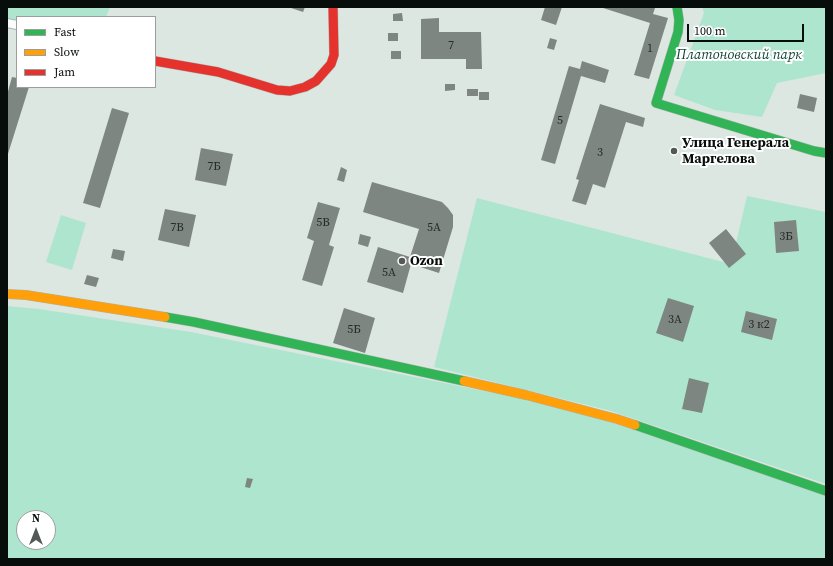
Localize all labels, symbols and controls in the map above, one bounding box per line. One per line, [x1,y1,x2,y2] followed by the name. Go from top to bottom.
[16,16,156,88] legend
[689,16,806,42] scale bar
[694,23,726,39] text: 100 m
[54,24,76,40] text: Fast
[448,39,454,53] house number: 7
[647,42,653,56] house number: 1
[54,44,79,60] text: Slow
[676,47,802,63] park label: Платоновский парк
[54,64,75,80] text: Jam
[557,114,563,128] house number: 5
[682,135,789,168] place label: Улица Генерала Маргелова
[597,146,603,160] house number: 3
[669,146,679,156] marker: Улица Генерала Маргелова
[207,160,221,174] house number: 7Б
[316,216,330,230] house number: 5В
[170,221,184,235] house number: 7В
[427,221,441,235] house number: 5А
[779,230,793,244] house number: 3Б
[410,253,443,269] place label: Ozon
[397,256,407,266] marker: Ozon
[382,266,396,280] house number: 5А
[668,313,682,327] house number: 3А
[748,318,770,332] house number: 3 к2
[347,323,361,337] house number: 5Б
[16,510,56,550] north arrow
[32,511,40,526] text: N

